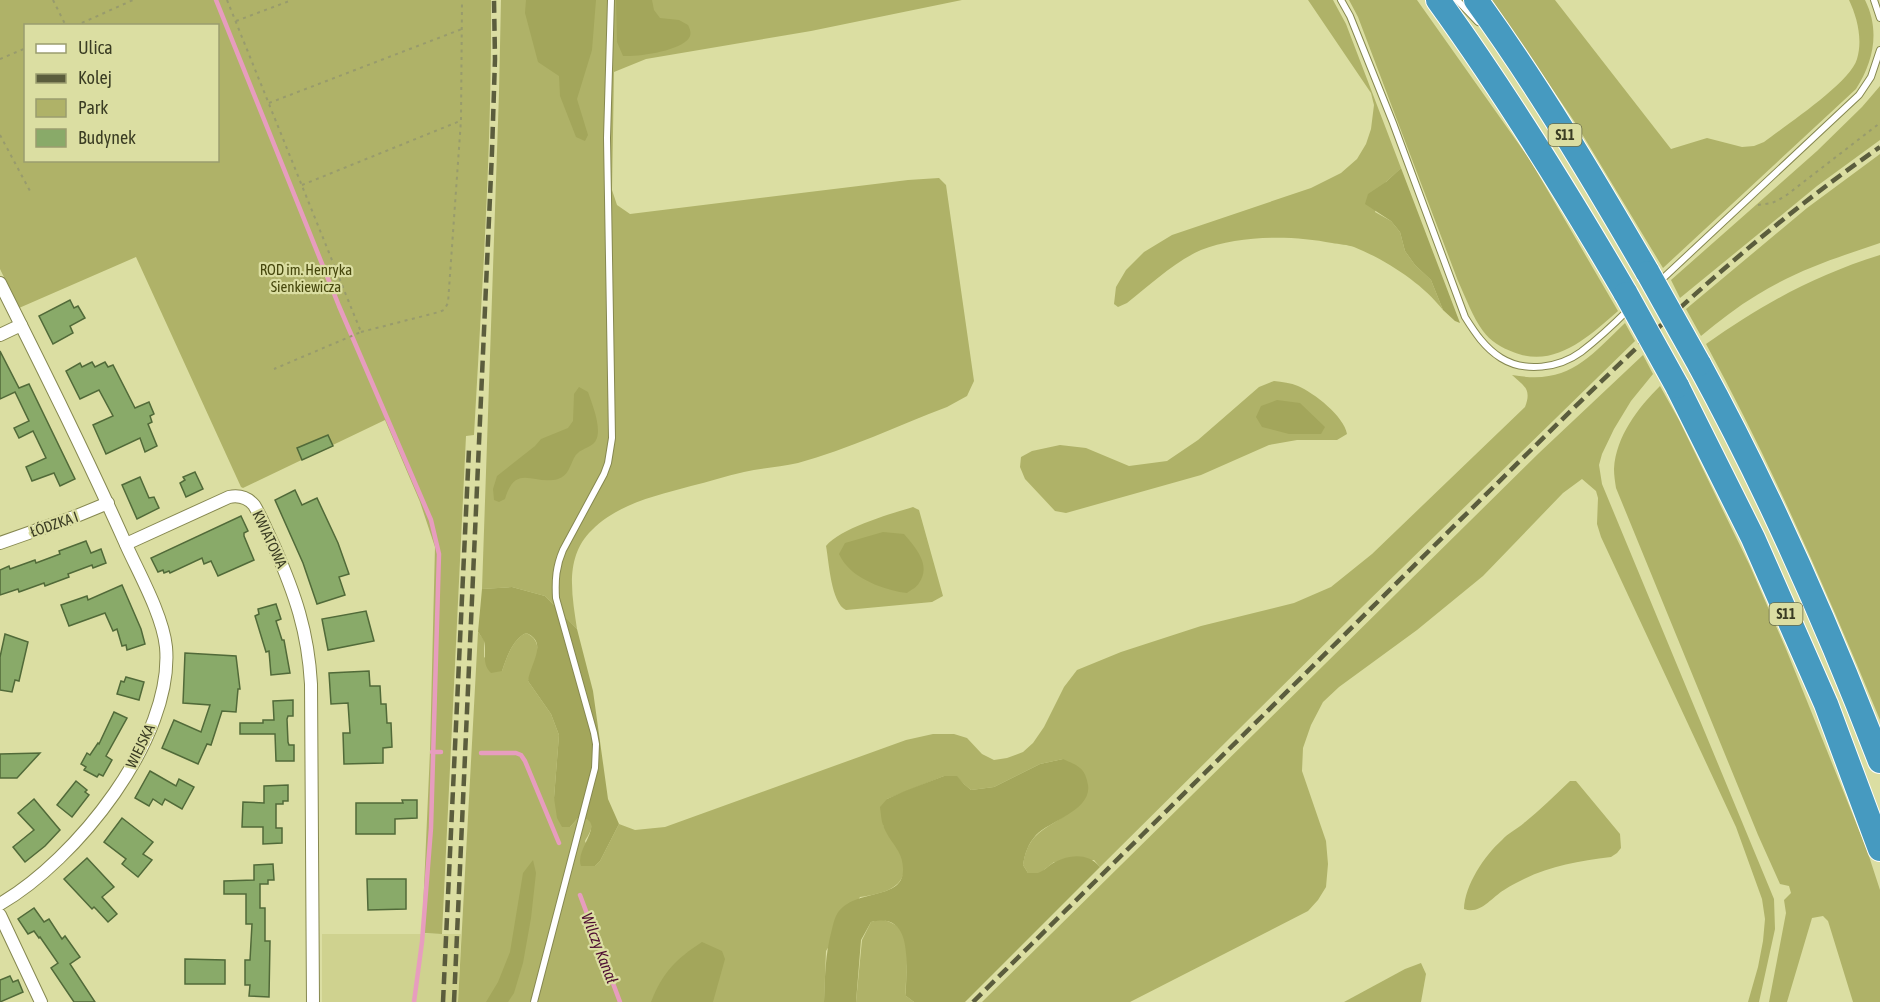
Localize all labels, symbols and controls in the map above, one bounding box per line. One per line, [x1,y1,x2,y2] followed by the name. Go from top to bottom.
[24,24,219,162] legend
[78,37,113,58] text: Ulica
[78,67,112,88] text: Kolej
[78,97,108,118] text: Park
[1548,124,1582,146] road number: S11
[78,127,136,148] text: Budynek
[260,261,352,295] park label: ROD im. Henryka Sienkiewicza
[249,507,291,571] street label: KWIATOWA
[28,508,80,540] street label: ŁÓDZKA I
[1770,603,1802,625] road number: S11
[122,721,158,771] street label: WIEJSKA
[577,910,622,986] water label: Wilczy Kanał

